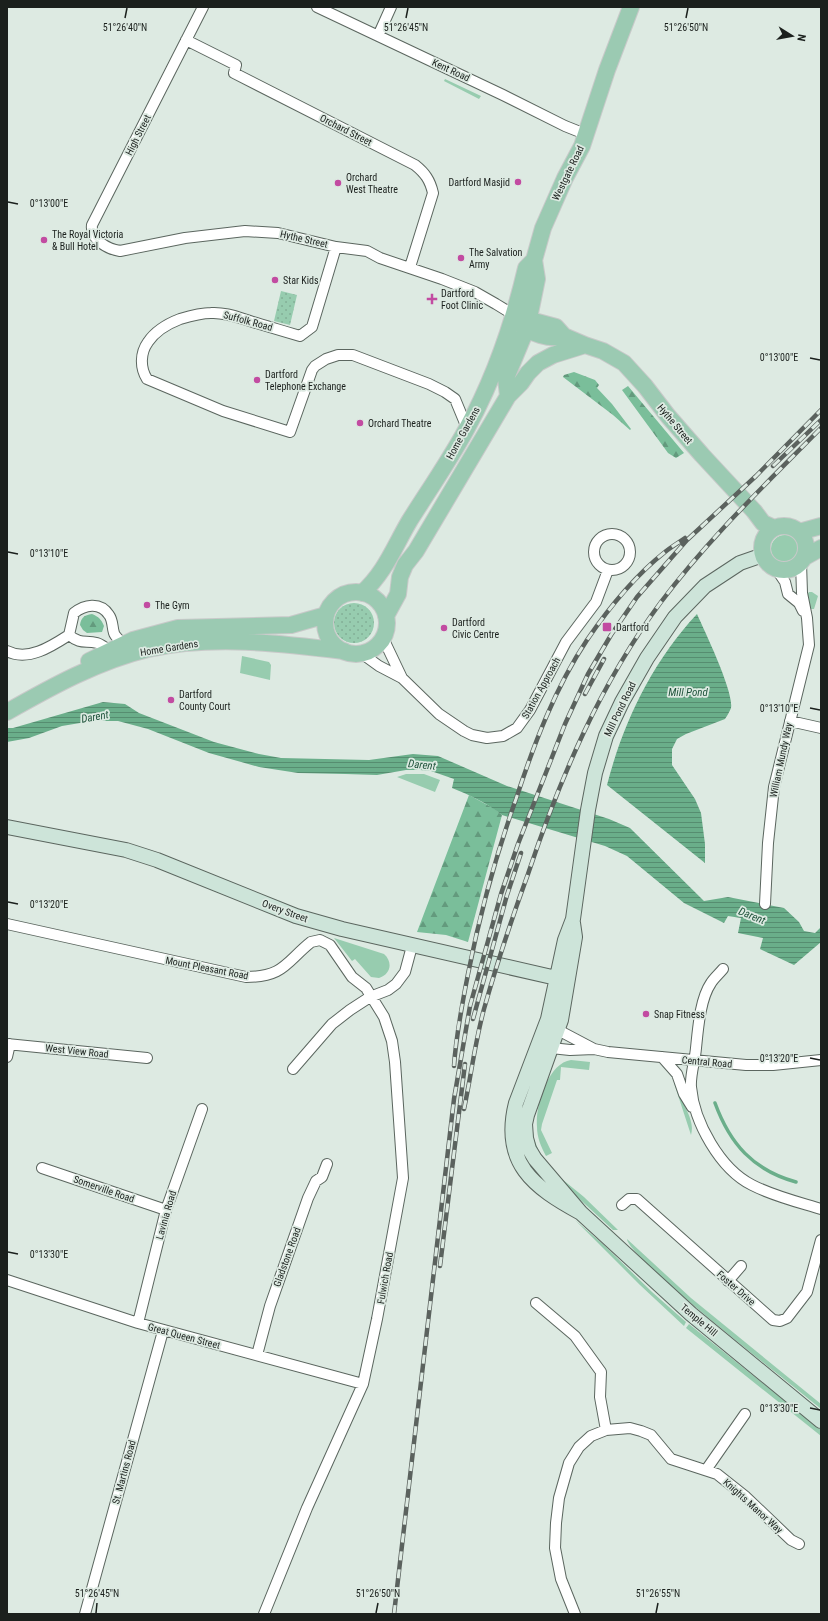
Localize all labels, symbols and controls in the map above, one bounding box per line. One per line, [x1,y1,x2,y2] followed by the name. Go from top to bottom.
[772,16,812,56] north arrow
[103,22,147,33] text: 51°26'40"N
[384,22,428,33] text: 51°26'45"N
[664,22,708,33] text: 51°26'50"N
[794,33,808,43] text: N
[430,57,472,83] street label: Kent Road
[318,112,374,148] street label: Orchard Street
[123,113,153,157] street label: High Street
[550,144,586,202] street label: Westgate Road
[346,172,398,195] place label: Orchard West Theatre
[448,177,510,188] place label: Dartford Masjid
[513,177,523,187] marker: Dartford Masjid
[333,178,343,188] marker: Orchard West Theatre
[30,198,68,209] text: 0°13'00"E
[279,228,329,250] street label: Hythe Street
[52,229,123,252] place label: The Royal Victoria & Bull Hotel
[39,235,49,245] marker: The Royal Victoria & Bull Hotel
[469,247,523,270] place label: The Salvation Army
[456,253,466,263] marker: The Salvation Army
[270,275,280,285] marker: Star Kids
[283,275,319,286] place label: Star Kids
[441,288,483,311] place label: Dartford Foot Clinic
[426,293,438,305] marker: Dartford Foot Clinic
[222,309,274,333] street label: Suffolk Road
[760,352,798,363] text: 0°13'00"E
[265,369,346,392] place label: Dartford Telephone Exchange
[252,375,262,385] marker: Dartford Telephone Exchange
[655,402,695,446] street label: Hythe Street
[444,404,482,461] street label: Home Gardens
[355,418,365,428] marker: Orchard Theatre
[368,418,432,429] place label: Orchard Theatre
[30,548,68,559] text: 0°13'10"E
[142,600,152,610] marker: The Gym
[155,600,190,611] place label: The Gym
[452,617,500,640] place label: Dartford Civic Centre
[601,621,613,633] marker: Dartford
[616,622,649,633] place label: Dartford
[439,623,449,633] marker: Dartford Civic Centre
[139,638,199,658] street label: Home Gardens
[520,655,562,720] street label: Station Approach
[602,680,638,738] street label: Mill Pond Road
[668,686,708,699] water label: Mill Pond
[179,689,231,712] place label: Dartford County Court
[166,695,176,705] marker: Dartford County Court
[760,703,798,714] text: 0°13'10"E
[80,708,111,726] water label: Darent
[768,721,794,799] street label: William Mundy Way
[408,757,437,773] water label: Darent
[261,898,309,924] street label: Overy Street
[30,899,68,910] text: 0°13'20"E
[737,905,768,928] water label: Darent
[165,955,249,981] street label: Mount Pleasant Road
[641,1009,651,1019] marker: Snap Fitness
[654,1009,705,1020] place label: Snap Fitness
[45,1042,109,1060] street label: West View Road
[760,1053,798,1064] text: 0°13'20"E
[681,1054,733,1070] street label: Central Road
[72,1173,136,1205] street label: Somerville Road
[154,1189,178,1241] street label: Lavinia Road
[271,1226,303,1288] street label: Gladstone Road
[30,1249,68,1260] text: 0°13'30"E
[375,1251,395,1305] street label: Fulwich Road
[715,1268,758,1308] street label: Foster Drive
[679,1302,719,1338] street label: Temple Hill
[147,1321,221,1351] street label: Great Queen Street
[760,1403,798,1414] text: 0°13'30"E
[110,1439,138,1505] street label: St. Martins Road
[721,1477,785,1535] street label: Knights Manor Way
[75,1588,119,1599] text: 51°26'45"N
[356,1588,400,1599] text: 51°26'50"N
[636,1588,680,1599] text: 51°26'55"N

